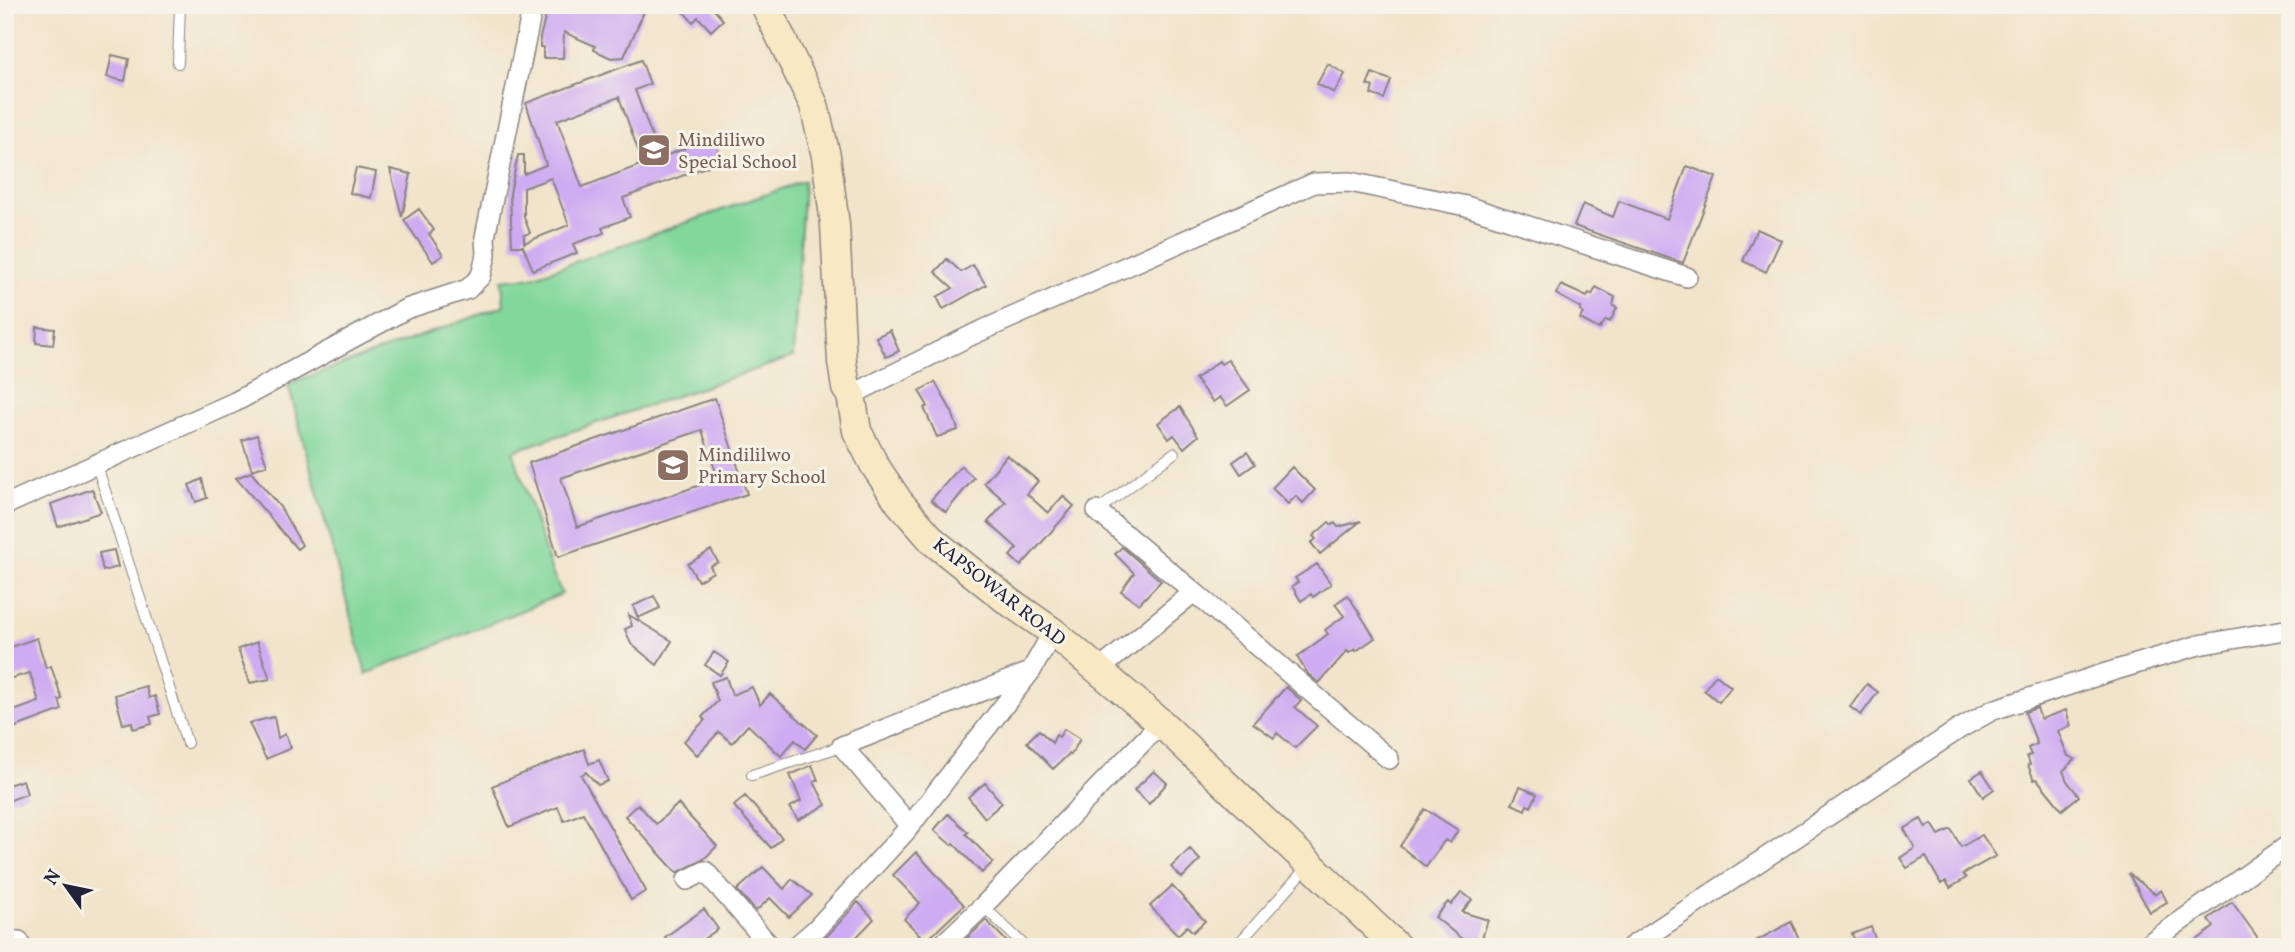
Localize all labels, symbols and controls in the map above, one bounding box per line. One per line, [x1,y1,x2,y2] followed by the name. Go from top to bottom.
[678,128,797,176] place label: Mindiliwo Special School
[635,131,673,169] school or university icon: Mindiliwo Special School
[698,443,826,491] place label: Mindililwo Primary School
[654,446,692,484] school or university icon: Mindililwo Primary School
[927,532,1071,653] street label: KAPSOWAR ROAD
[32,850,102,920] north arrow
[39,865,68,891] text: N

